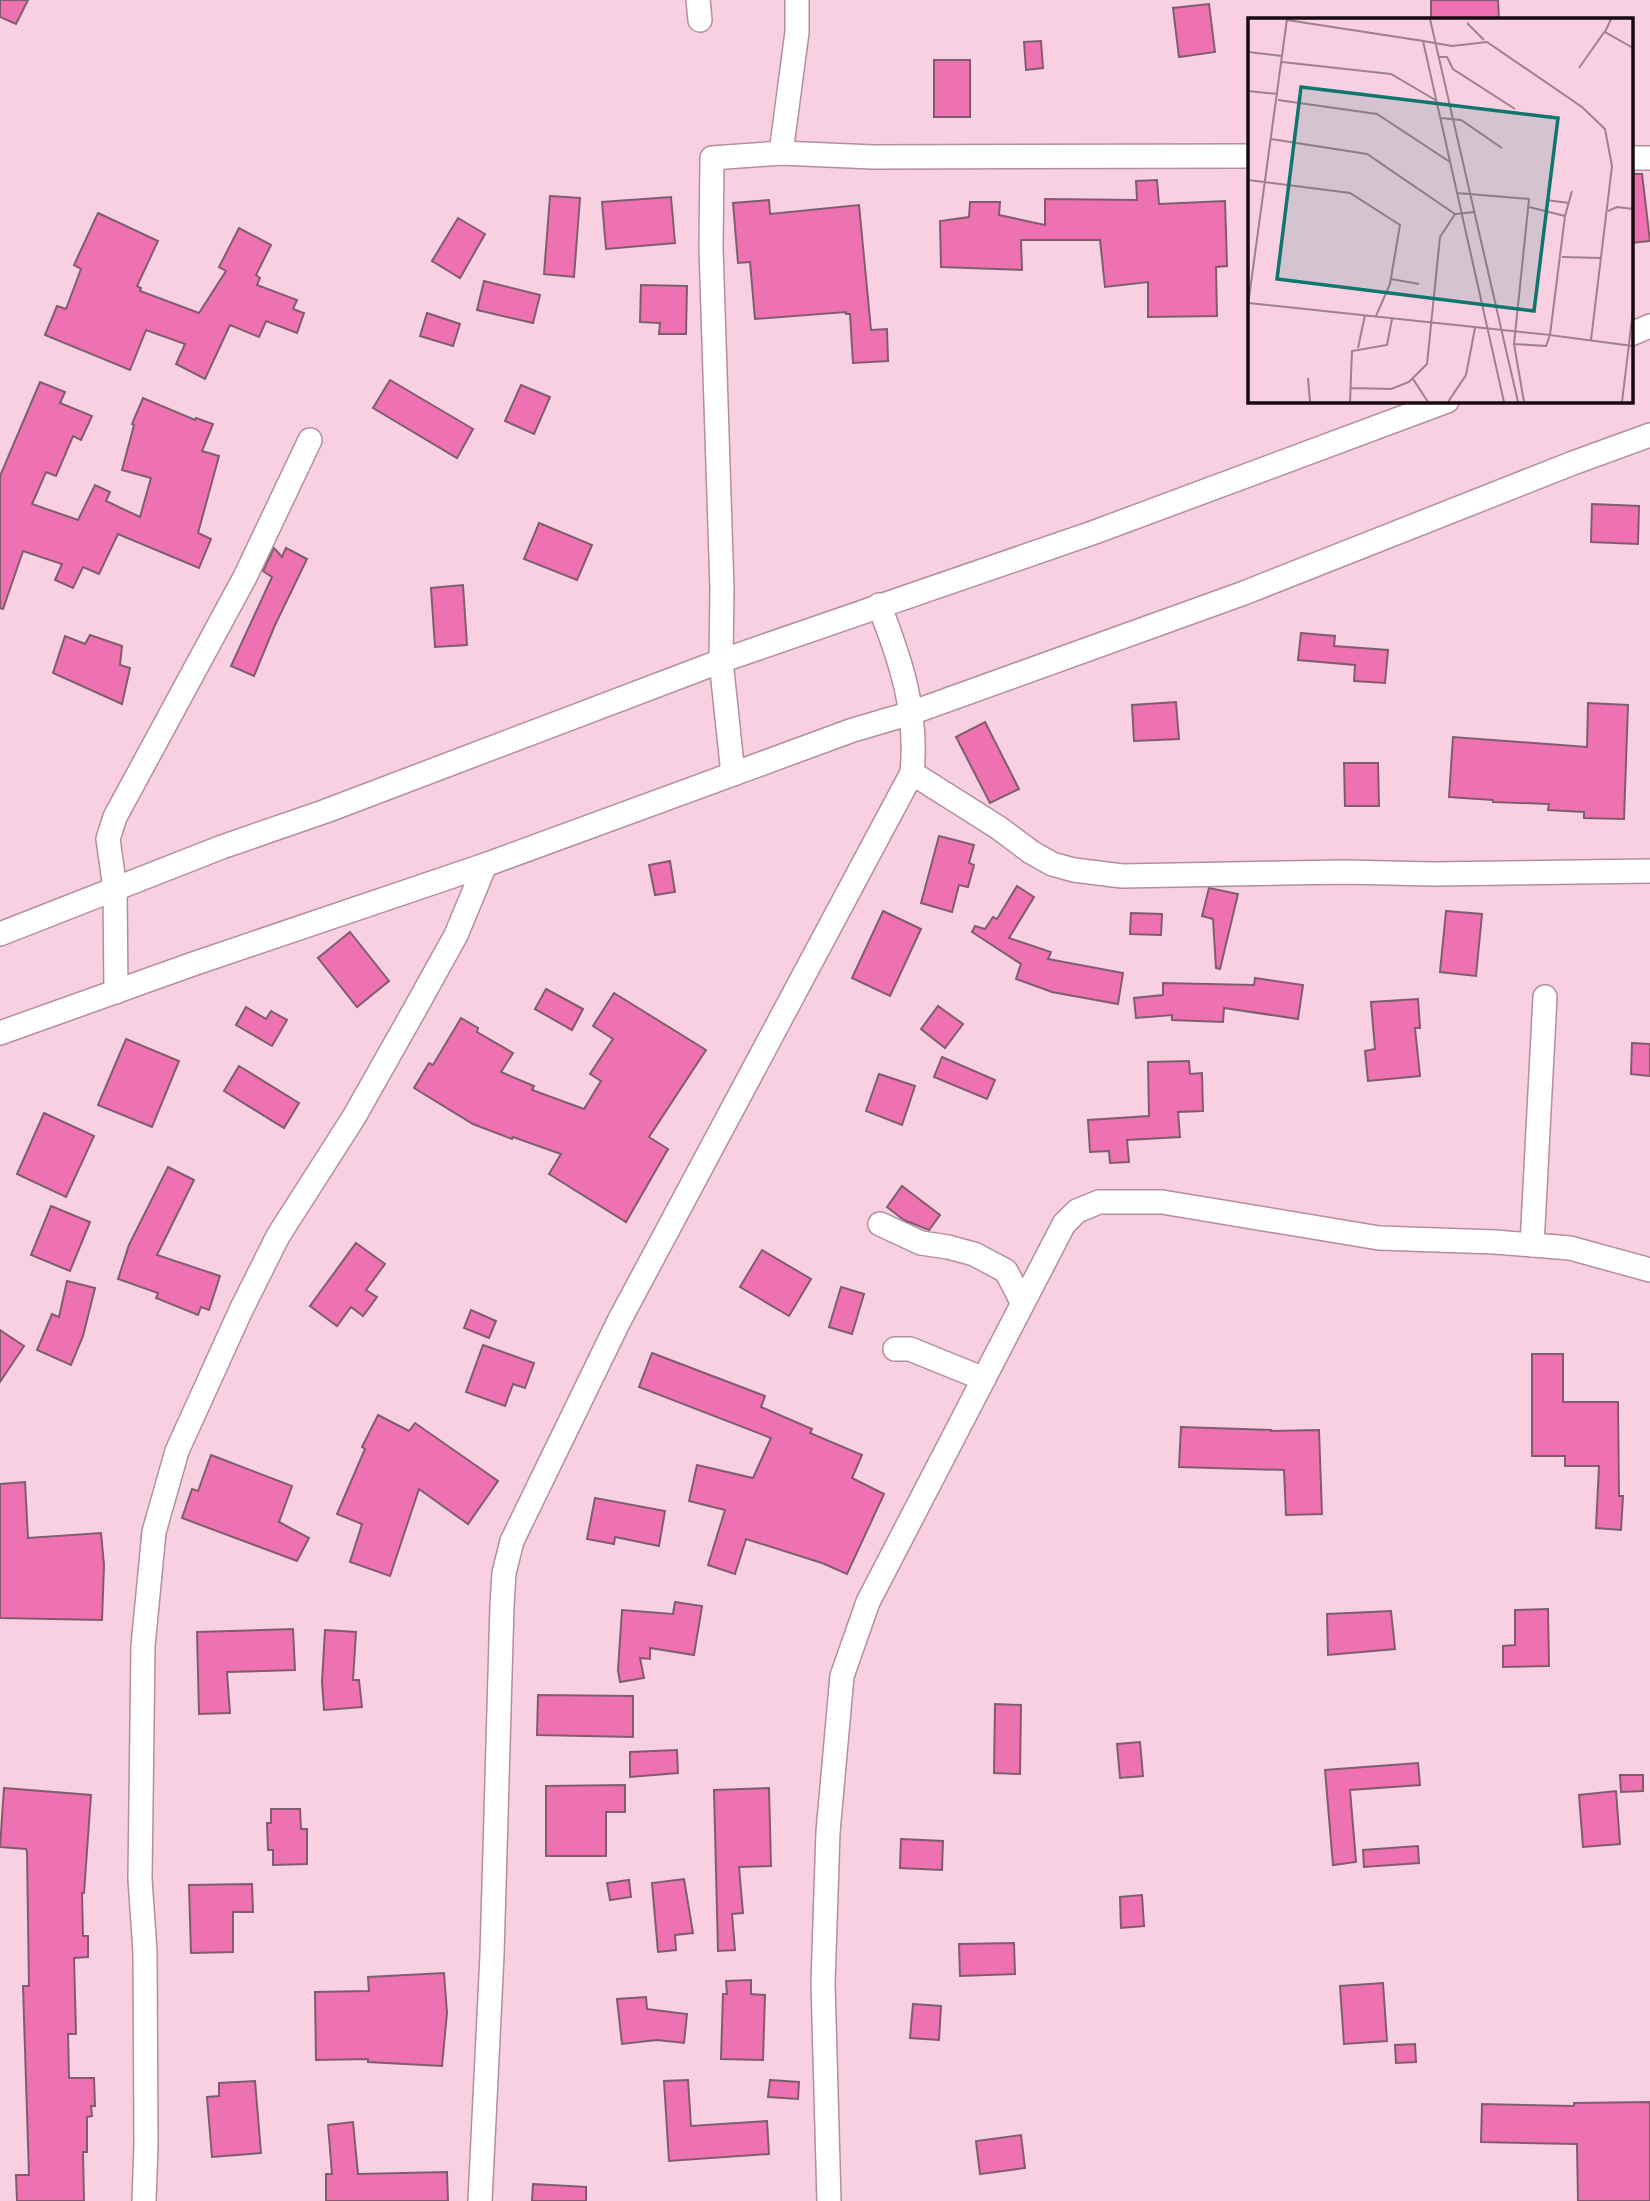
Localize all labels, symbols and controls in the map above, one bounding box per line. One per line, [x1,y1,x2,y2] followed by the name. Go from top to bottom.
[1248,18,1632,402] inset map

